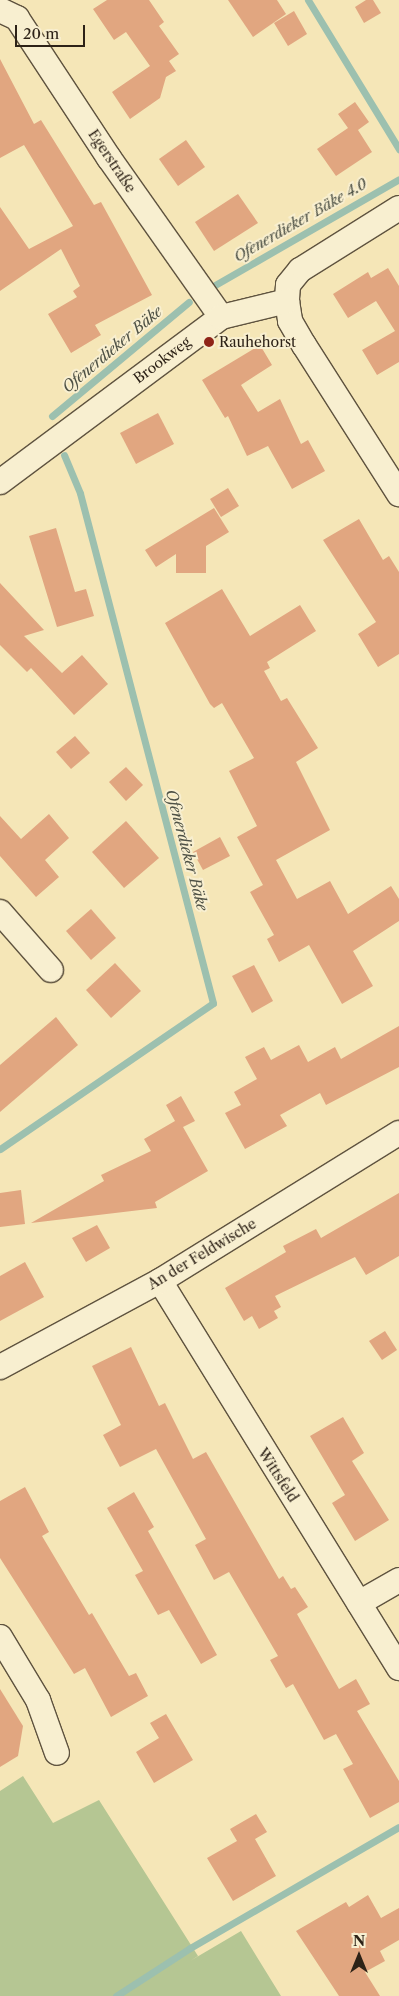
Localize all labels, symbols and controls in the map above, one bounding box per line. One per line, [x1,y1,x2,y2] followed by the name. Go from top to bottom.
[18,15,88,47] scale bar
[23,24,59,43] text: 20 m
[85,126,139,196] street label: Egerstraße
[230,175,370,265] water label: Ofenerdieker Bäke 4.0
[58,302,166,396] water label: Ofenerdieker Bäke
[130,333,194,387] street label: Brookweg
[219,334,296,350] place label: Rauhehorst
[203,336,215,348] marker: Rauhehorst
[162,787,212,913] water label: Ofenerdieker Bäke
[145,1215,259,1293] street label: An der Feldwische
[254,1445,302,1505] street label: Wittsfeld
[334,1931,384,1981] north arrow
[353,1932,365,1950] text: N

